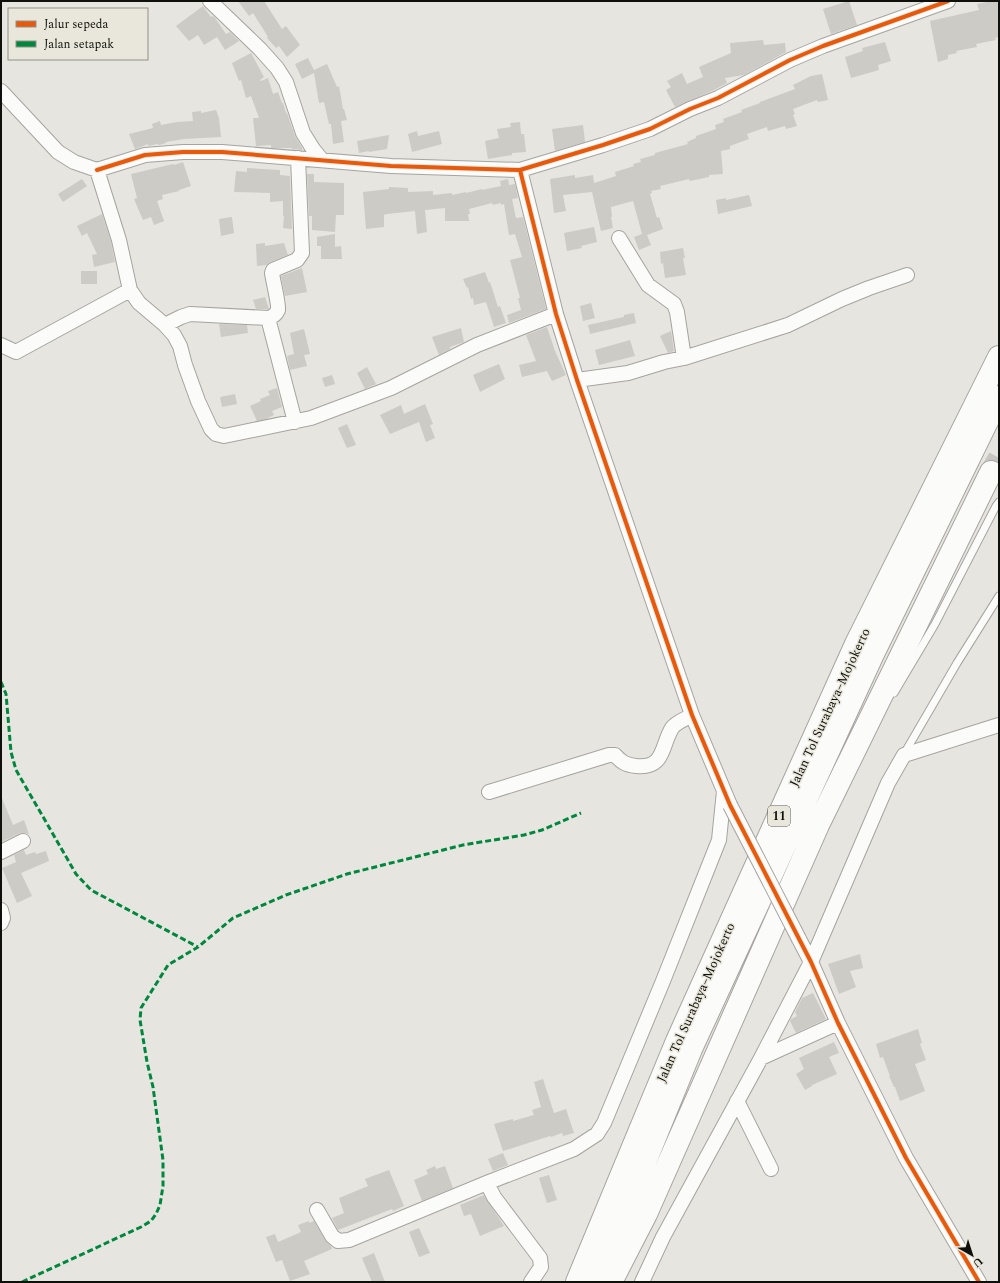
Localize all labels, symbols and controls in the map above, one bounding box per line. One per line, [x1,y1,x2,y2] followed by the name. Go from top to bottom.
[8,8,148,60] legend
[44,15,109,34] text: Jalur sepeda
[44,35,114,54] text: Jalan setapak
[784,625,876,790] street label: Jalan Tol Surabaya–Mojokerto
[768,806,790,826] road number: 11
[652,919,740,1086] street label: Jalan Tol Surabaya–Mojokerto
[952,1235,992,1275] north arrow
[969,1253,987,1272] text: U

